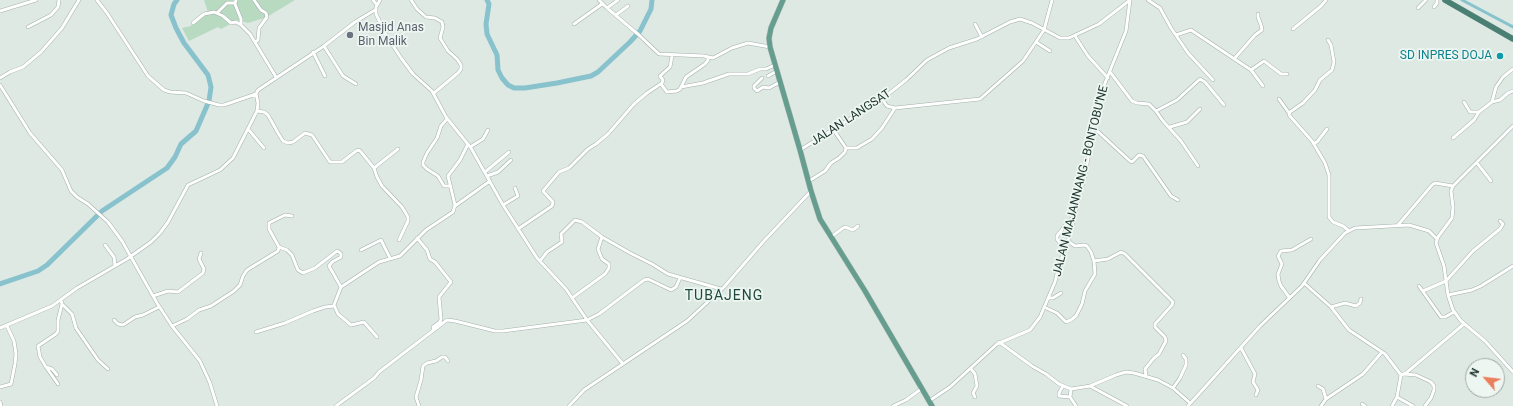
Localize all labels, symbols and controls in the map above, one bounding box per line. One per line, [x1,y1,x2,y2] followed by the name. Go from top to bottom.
[358,21,424,49] place label: Masjid Anas Bin Malik
[345,30,355,40] marker: Masjid Anas Bin Malik
[1400,49,1492,63] place label: SD INPRES DOJA
[1495,51,1505,61] marker: SD INPRES DOJA
[1050,84,1112,278] street label: JALAN MAJANNANG - BONTOBU'NE
[808,87,894,149] street label: JALAN LANGSAT
[685,288,763,304] district label: TUBAJENG
[1465,358,1505,398] north arrow
[1467,366,1482,379] text: N

